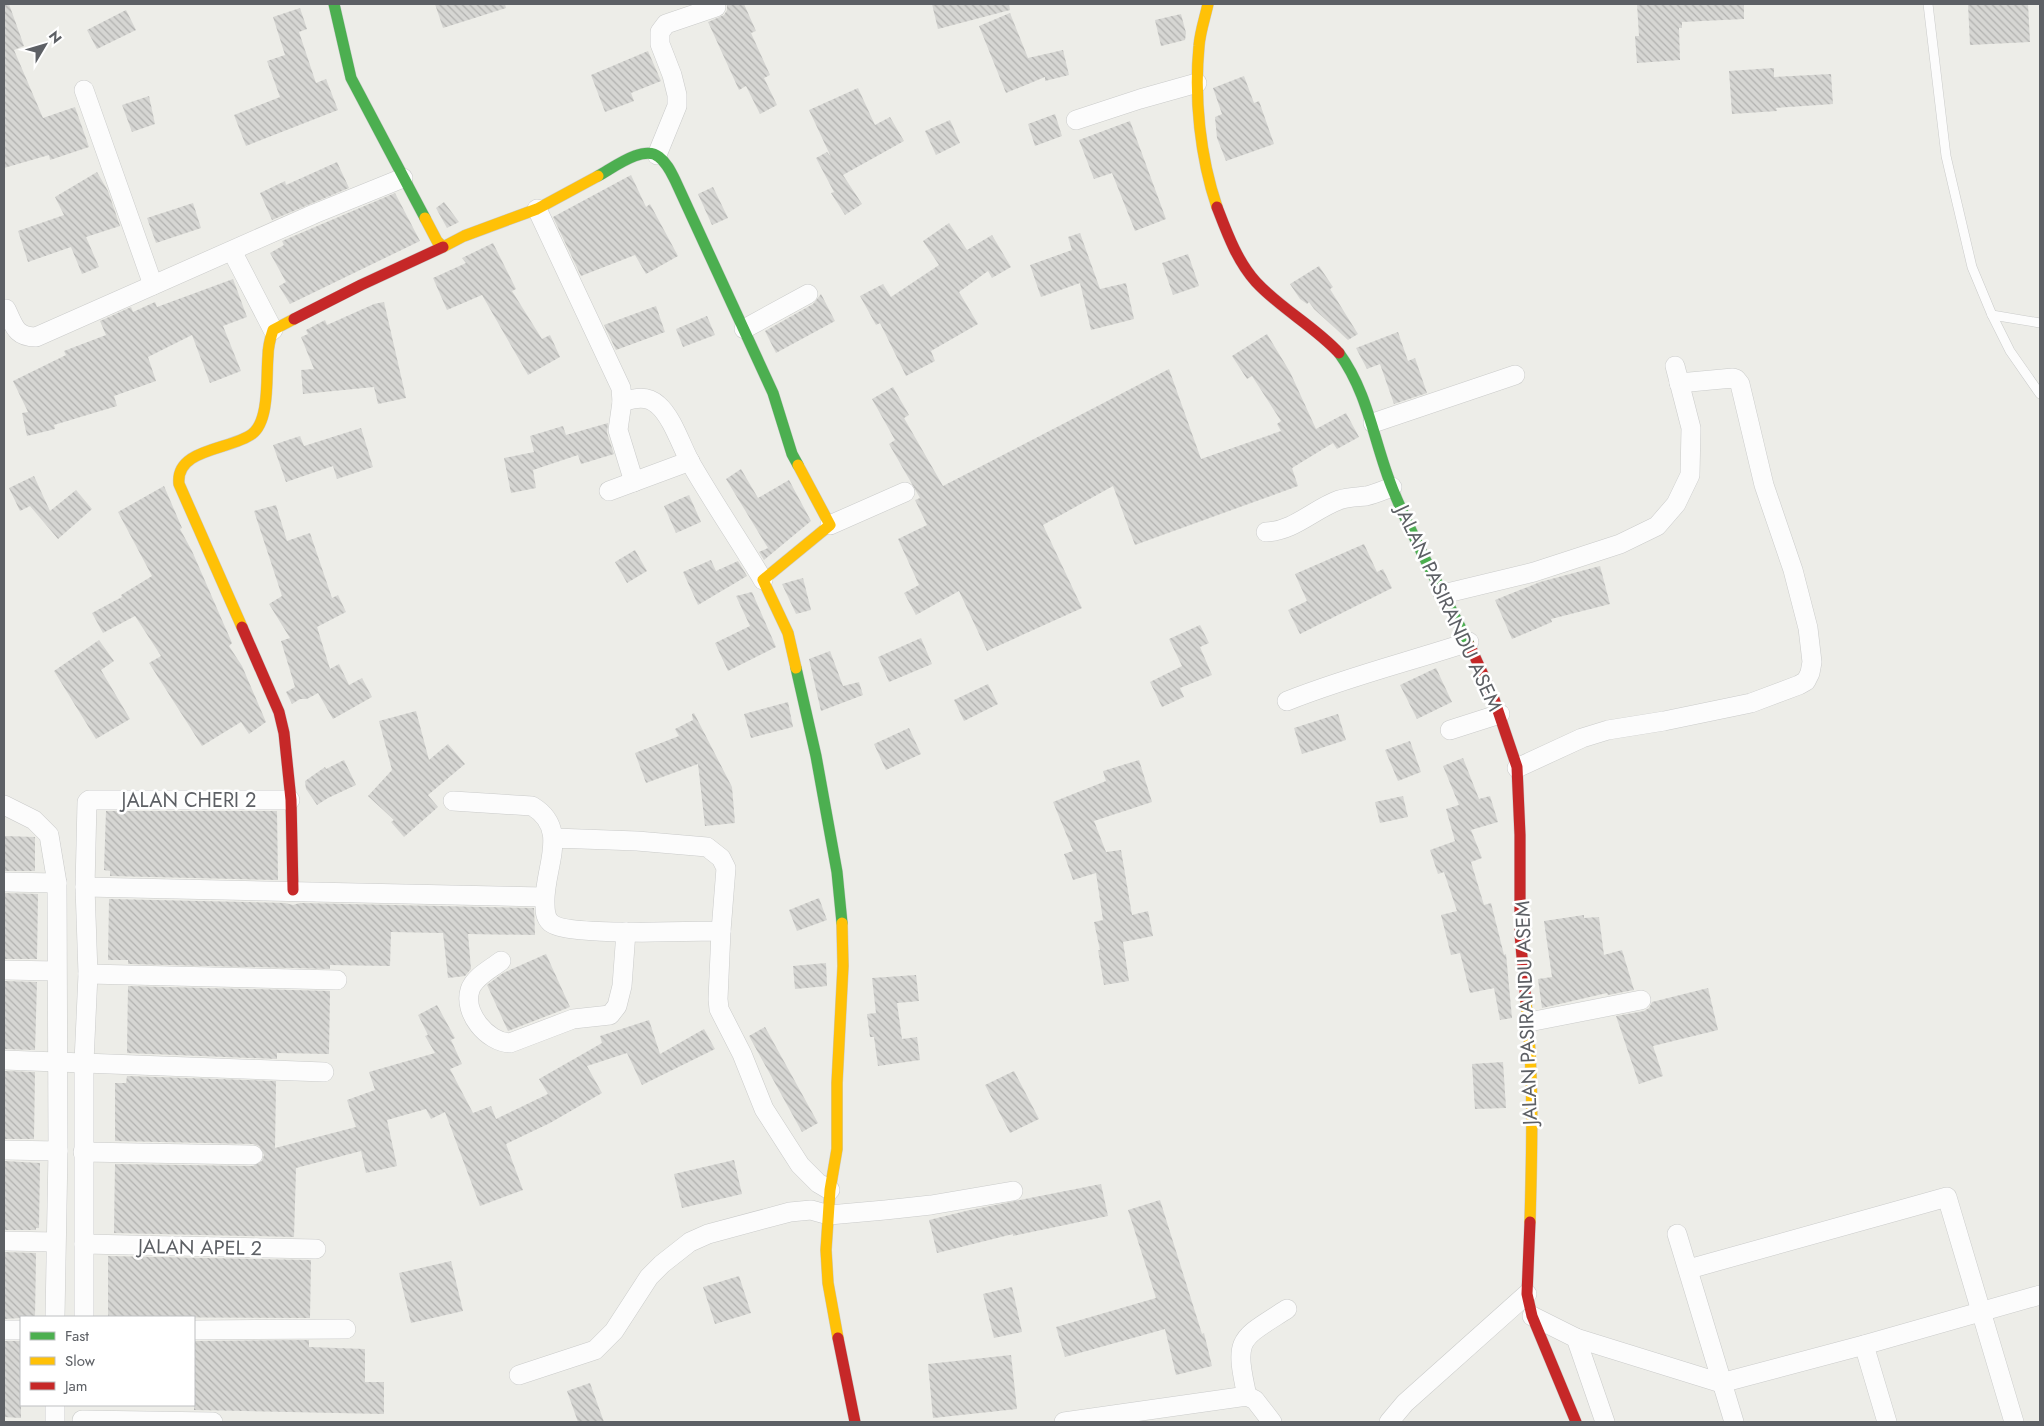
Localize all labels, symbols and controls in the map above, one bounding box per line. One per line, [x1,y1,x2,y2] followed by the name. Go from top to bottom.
[20,20,70,70] north arrow
[44,26,67,48] text: N
[1387,498,1509,716] street label: JALAN PASIRANDU ASEM
[119,786,256,815] street label: JALAN CHERI 2
[1508,900,1545,1129] street label: JALAN PASIRANDU ASEM
[135,1232,262,1263] street label: JALAN APEL 2
[20,1316,195,1406] legend
[65,1325,89,1347] text: Fast
[65,1350,96,1372] text: Slow
[63,1375,88,1397] text: Jam

